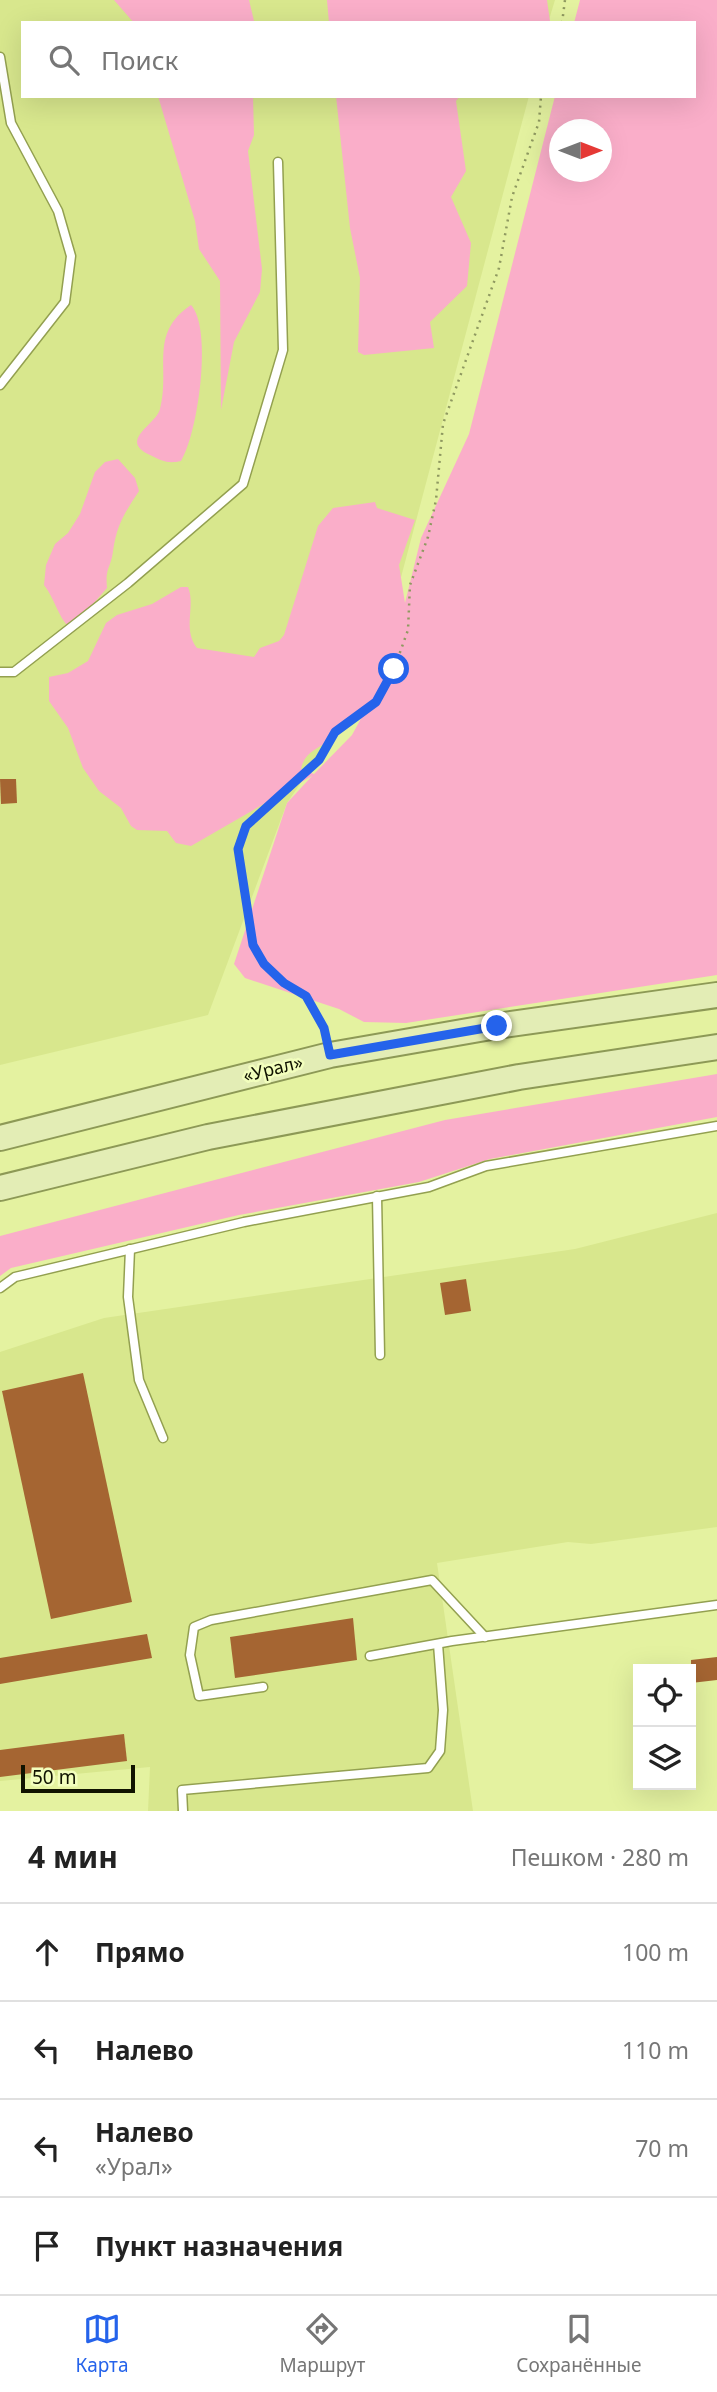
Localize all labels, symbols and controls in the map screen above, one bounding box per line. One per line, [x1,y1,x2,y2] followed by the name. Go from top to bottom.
[21,21,696,98] search box
[45,41,83,79] icon: search
[101,42,178,78] text: Поиск
[549,119,612,182] north arrow
[378,653,409,684] route start
[481,1010,512,1041] route end
[240,1049,305,1087] street label: «Урал»
[633,1664,696,1790] map controls
[633,1664,696,1727] button: locate
[633,1727,696,1790] button: layers
[21,1762,135,1794] scale bar
[32,1764,76,1790] text: 50 m
[28,1836,118,1877] text: 4 мин
[511,1841,689,1873] text: Пешком · 280 m
[28,1933,66,1971] icon: ahead
[95,1934,185,1970] text: Прямо
[622,1936,689,1968] text: 100 m
[28,2031,66,2069] icon: left
[95,2032,194,2068] text: Налево
[622,2034,689,2066] text: 110 m
[95,2114,194,2150] text: Налево
[28,2129,66,2167] icon: left
[635,2132,689,2164] text: 70 m
[95,2150,173,2182] text: «Урал»
[28,2227,66,2265] icon: arrive
[95,2228,343,2264] text: Пункт назначения
[75,2310,129,2378] tab: Карта
[279,2310,365,2378] tab: Маршрут
[516,2310,642,2378] tab: Сохранённые

